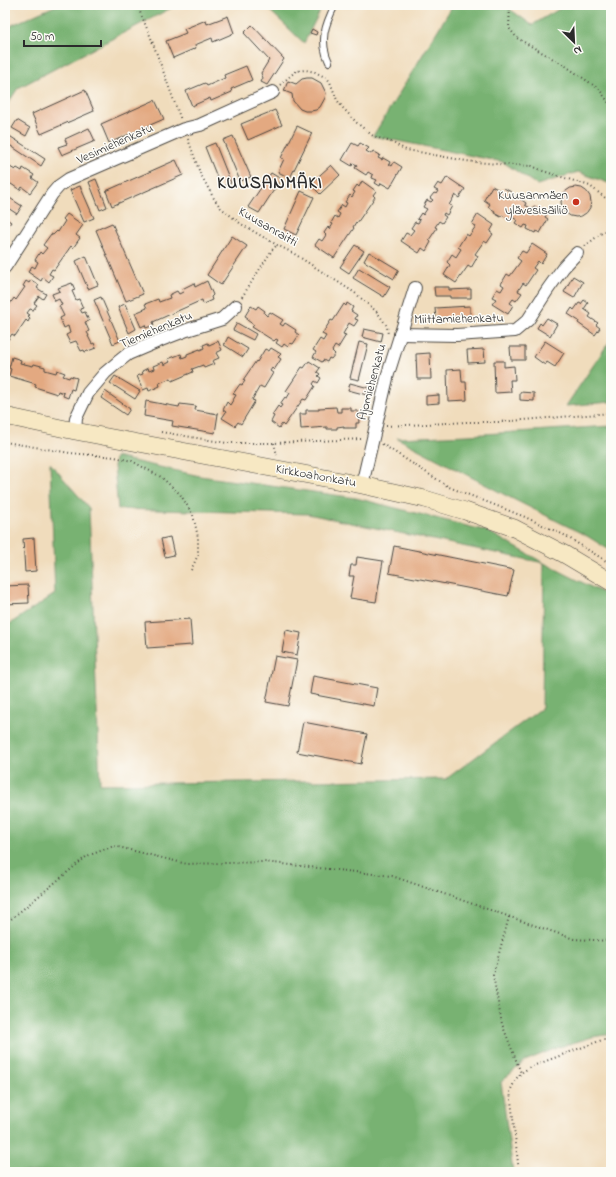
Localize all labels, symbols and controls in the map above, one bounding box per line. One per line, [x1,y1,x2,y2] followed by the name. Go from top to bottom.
[24,22,101,48] scale bar
[554,22,594,62] north arrow
[30,28,54,46] text: 50 m
[571,41,584,59] text: N
[73,119,156,170] street label: Vesimiehenkatu
[217,171,323,196] district label: KUUSANMÄKI
[498,186,568,221] place label: Kuusanmäen ylävesisäiliö
[571,197,581,207] marker: Kuusanmäen ylävesisäiliö
[235,202,301,252] street label: Kuusanraitti
[117,306,195,354] street label: Tiemiehenkatu
[414,309,504,329] street label: Miittamiehenkatu
[353,342,391,422] street label: Ajomiehenkatu
[274,460,358,492] street label: Kirkkoahonkatu

